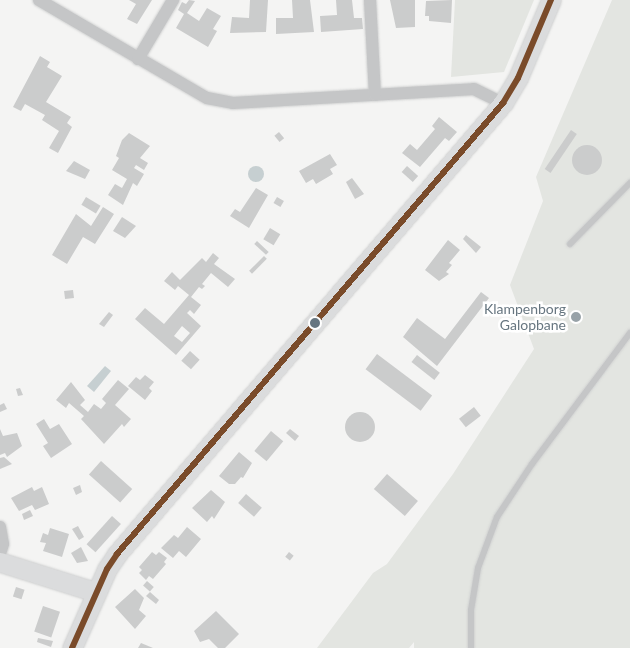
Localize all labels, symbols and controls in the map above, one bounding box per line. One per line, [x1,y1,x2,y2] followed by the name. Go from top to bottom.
[484,301,566,334] place label: Klampenborg Galopbane
[570,311,582,323] marker: Klampenborg Galopbane
[310,318,320,328] unlabelled marker

